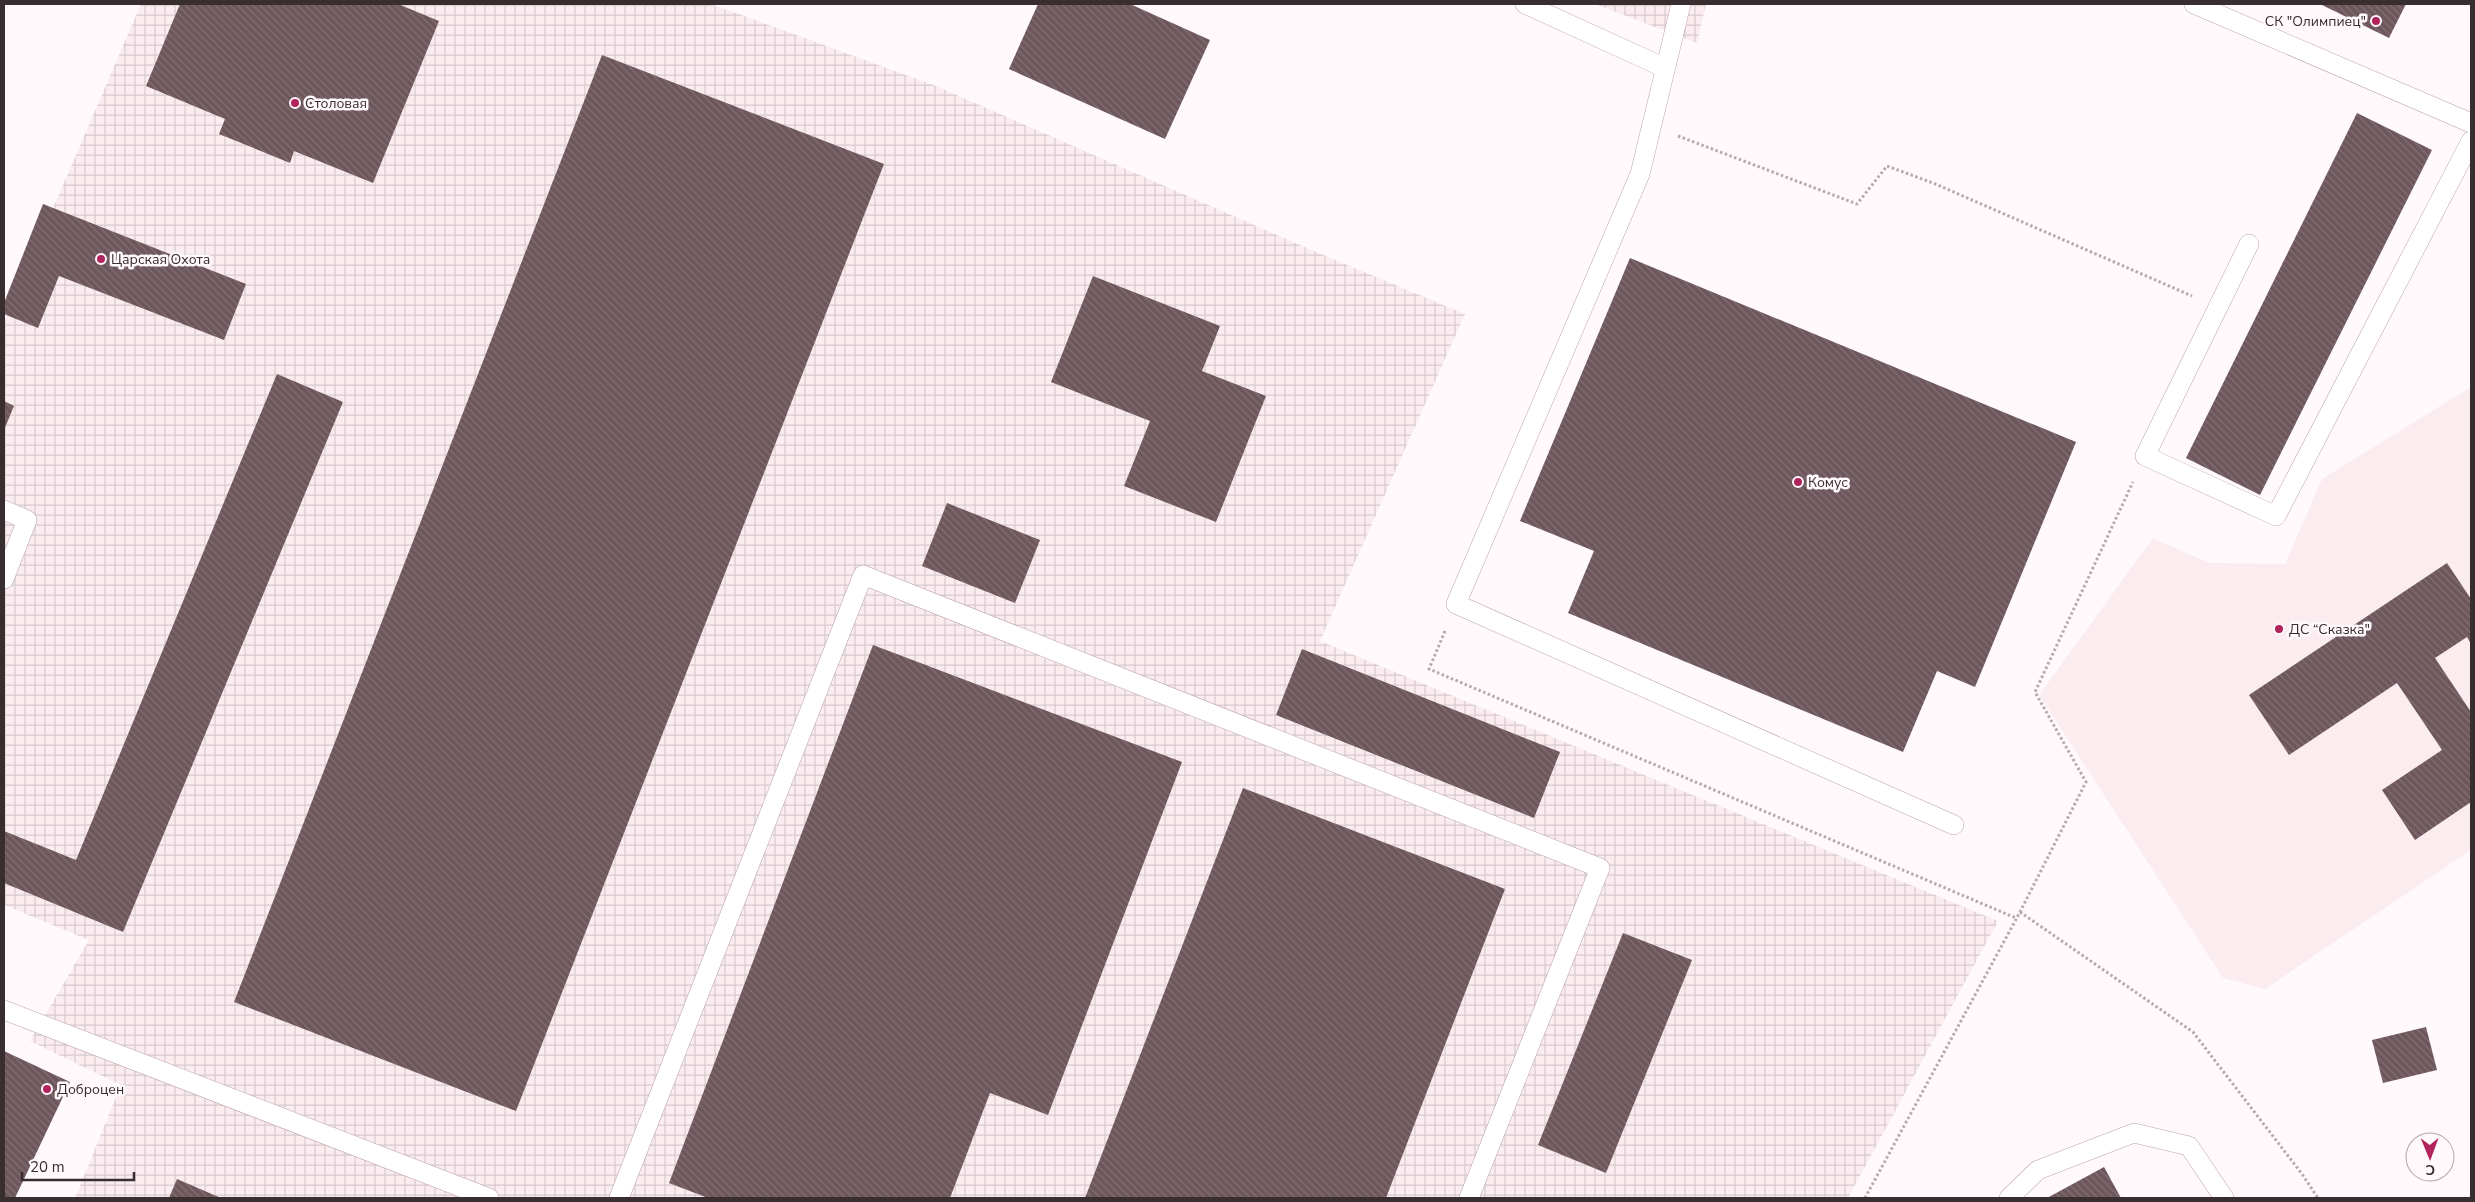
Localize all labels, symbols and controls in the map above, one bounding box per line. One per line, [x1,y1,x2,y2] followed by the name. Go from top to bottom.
[2265,12,2366,31] place label: СК "Олимпиец"
[2370,15,2382,27] marker: СК "Олимпиец"
[305,94,367,113] place label: Столовая
[289,97,301,109] marker: Столовая
[111,250,210,269] place label: Царская Охота
[95,253,107,265] marker: Царская Охота
[1808,473,1848,492] place label: Комус
[1792,476,1804,488] marker: Комус
[2289,620,2370,639] place label: ДС “Сказка"
[2273,623,2285,635] marker: ДС “Сказка"
[57,1080,124,1099] place label: Доброцен
[41,1083,53,1095] marker: Доброцен
[2405,1132,2455,1182] north arrow
[22,1150,135,1182] scale bar
[30,1157,65,1177] text: 20 m
[2425,1160,2435,1179] text: С

